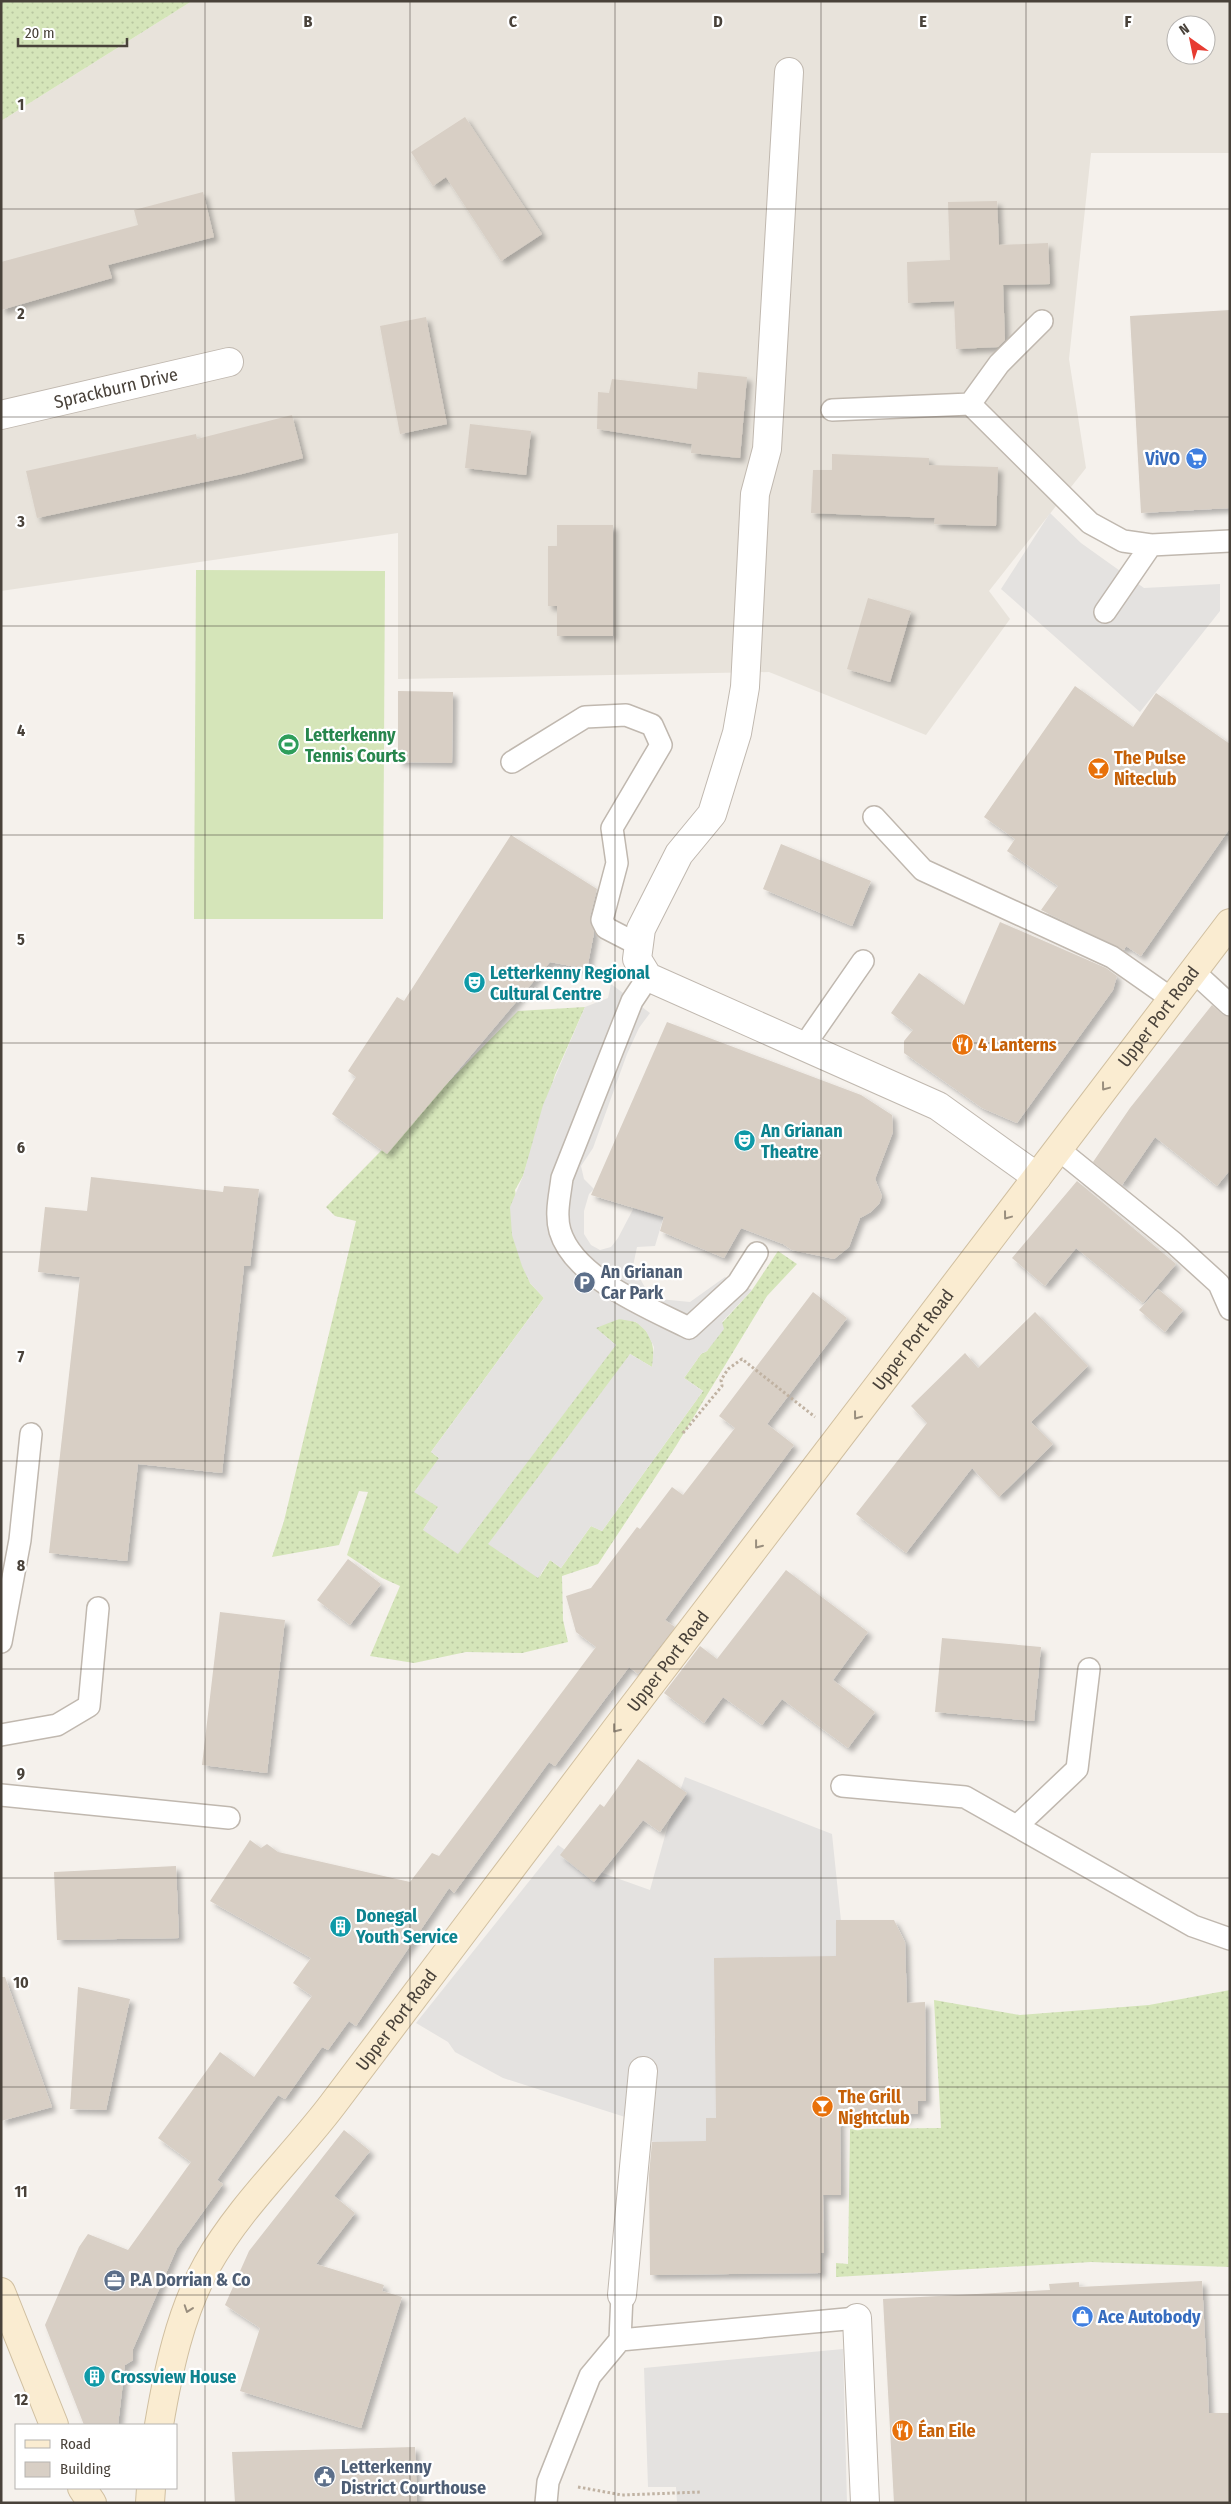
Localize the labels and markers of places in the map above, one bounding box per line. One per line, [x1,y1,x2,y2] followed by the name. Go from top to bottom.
[1184,447,1208,471] supermarket icon: ViVO
[1144,448,1180,470] place label: ViVO
[305,724,406,767] place label: Letterkenny Tennis Courts
[277,733,301,757] sports icon: Letterkenny Tennis Courts
[1114,747,1186,790] place label: The Pulse Niteclub
[1086,756,1110,780] bar icon: The Pulse Niteclub
[490,962,650,1005] place label: Letterkenny Regional Cultural Centre
[462,971,486,995] theatre icon: Letterkenny Regional Cultural Centre
[950,1033,974,1057] restaurant icon: 4 Lanterns
[978,1034,1057,1056] place label: 4 Lanterns
[760,1120,843,1163] place label: An Grianan Theatre
[733,1129,757,1153] theatre icon: An Grianan Theatre
[600,1261,683,1304] place label: An Grianan Car Park
[573,1270,597,1294] parking icon: An Grianan Car Park
[355,1905,458,1948] place label: Donegal Youth Service
[328,1914,352,1938] building icon: Donegal Youth Service
[838,2086,910,2129] place label: The Grill Nightclub
[810,2095,834,2119] bar icon: The Grill Nightclub
[102,2268,126,2292] office icon: P.A Dorrian & Co
[130,2269,251,2291] place label: P.A Dorrian & Co
[1070,2305,1094,2329] shop icon: Ace Autobody
[1097,2306,1201,2328] place label: Ace Autobody
[83,2365,107,2389] building icon: Crossview House
[111,2366,236,2388] place label: Crossview House
[890,2419,914,2443] restaurant icon: Éan Eile
[918,2419,976,2442] place label: Éan Eile
[341,2456,486,2499] place label: Letterkenny District Courthouse
[313,2465,337,2489] public building icon: Letterkenny District Courthouse

